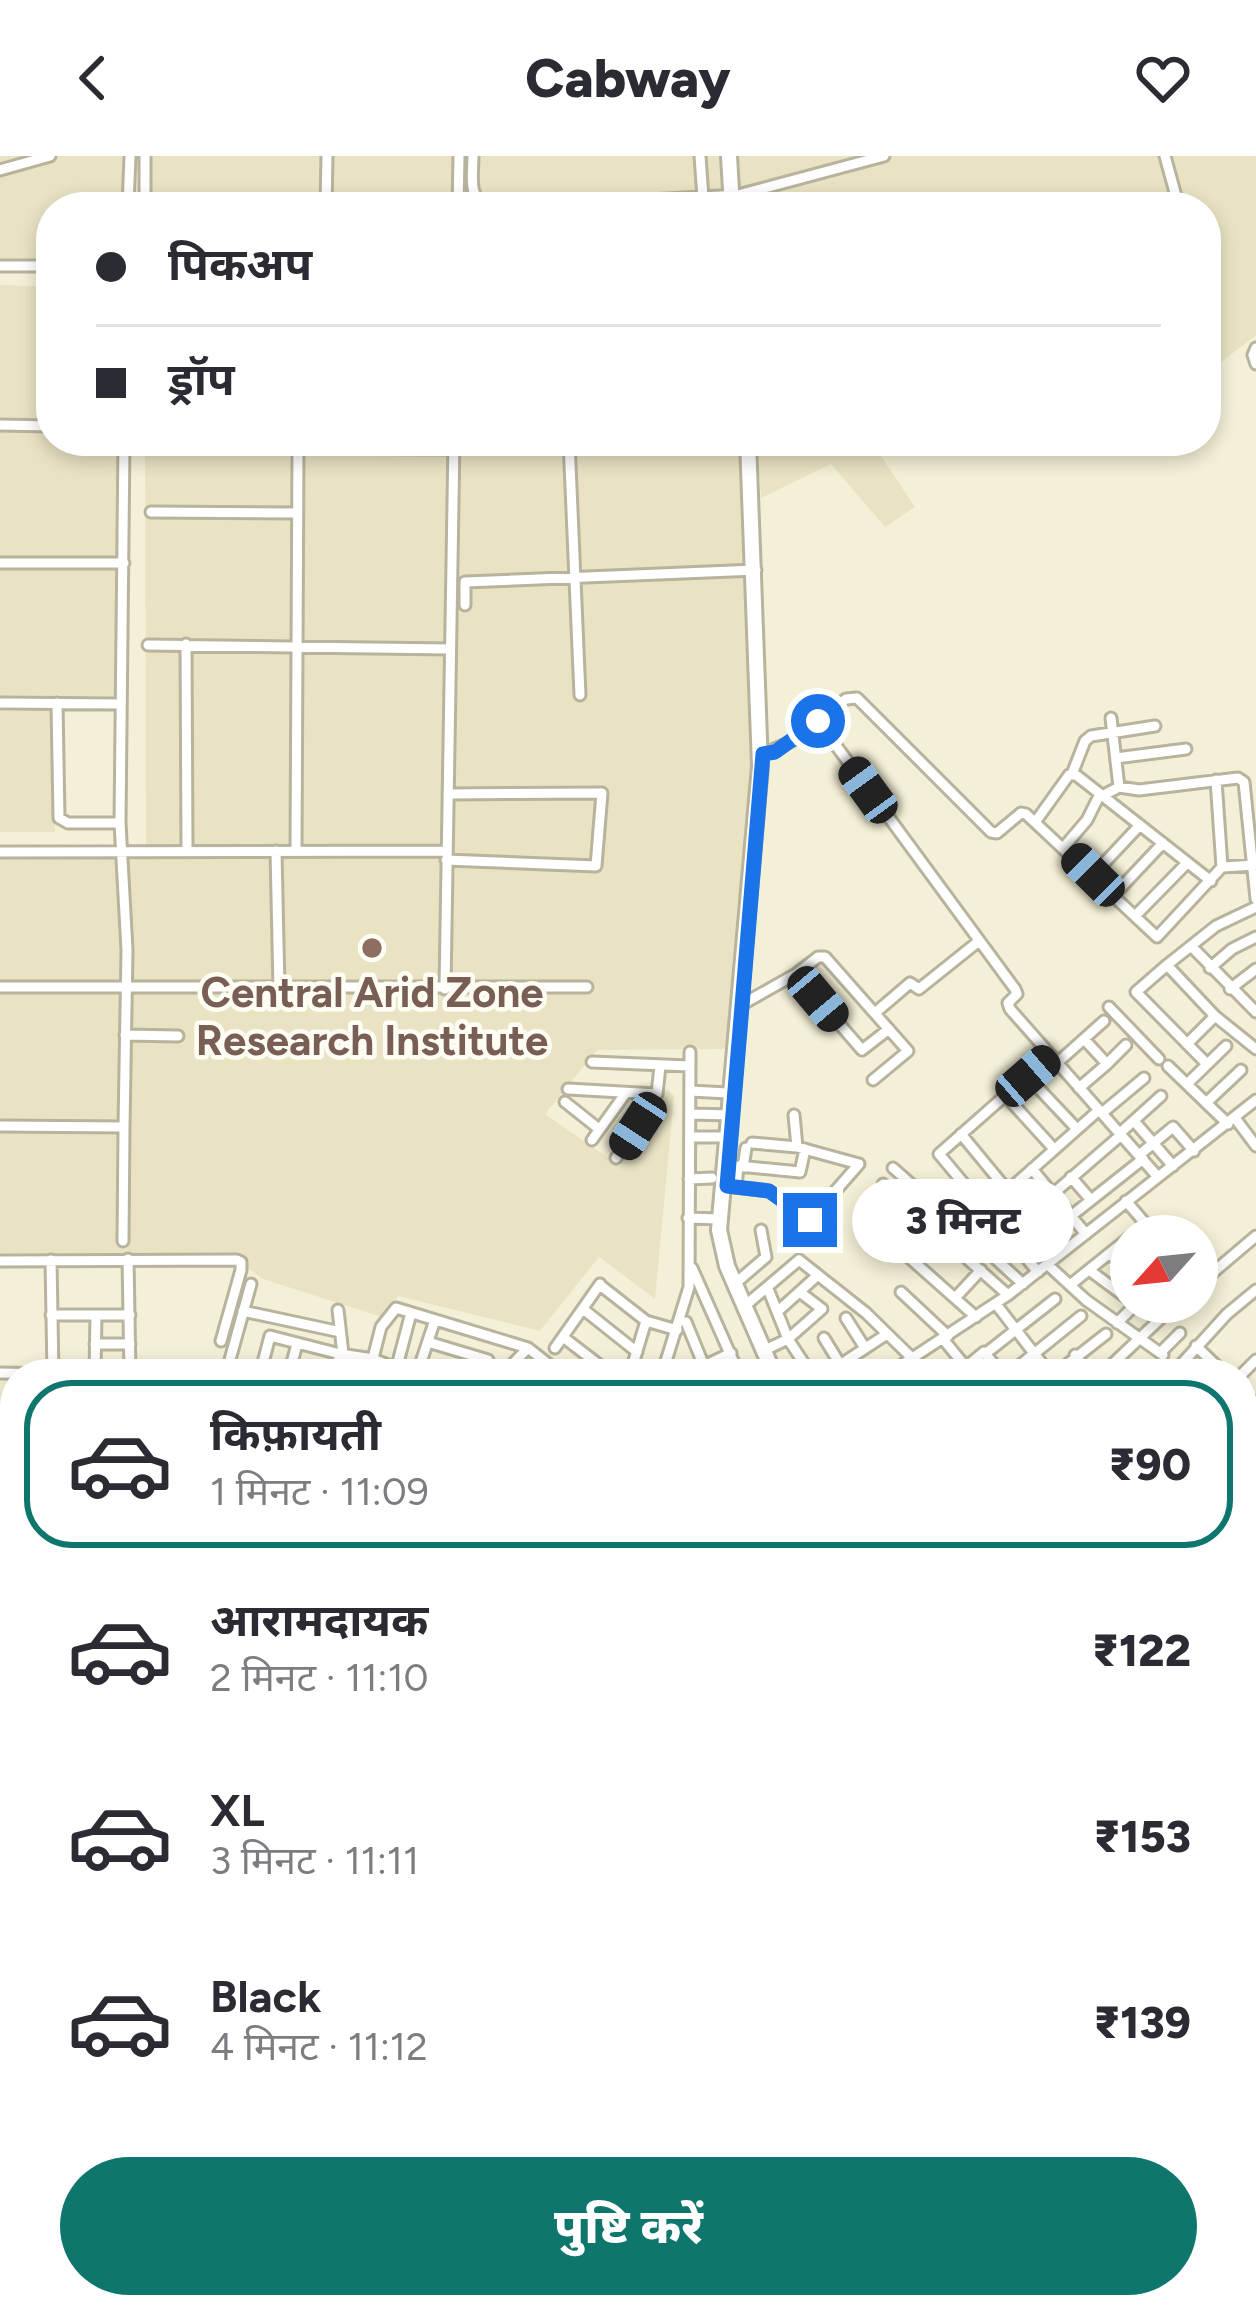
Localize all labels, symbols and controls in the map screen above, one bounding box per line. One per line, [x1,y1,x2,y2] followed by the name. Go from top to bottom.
[60,45,126,111] icon: back
[1130,45,1196,111] icon: heart
[525,46,731,111] text: Cabway
[168,237,312,291] text: पिकअप
[168,352,235,406] text: ड्रॉप
[791,694,845,748] route start
[832,750,904,830] car
[1055,837,1131,913] car
[359,935,385,961] marker: Central Arid Zone Research Institute
[781,960,855,1038] car
[196,967,548,1066] place label: Central Arid Zone Research Institute
[989,1039,1067,1113] car
[603,1086,673,1166] car
[852,1178,1074,1262] callout: 3 मिनट
[783,1193,837,1247] route end
[906,1197,1020,1244] text: 3 मिनट
[1110,1215,1218,1323] north arrow
[1110,1215,1218,1323] map controls
[210,1407,381,1461] text: किफ़ायती
[66,1410,174,1518] icon: car
[1109,1437,1191,1491] text: ₹90
[210,1468,429,1515] text: 1 मिनट · 11:09
[210,1593,428,1647] text: आरामदायक
[66,1596,174,1704] icon: car
[1092,1623,1191,1677] text: ₹122
[210,1654,429,1701] text: 2 मिनट · 11:10
[66,1782,174,1890] icon: car
[210,1783,265,1837] text: XL
[1094,1809,1191,1863] text: ₹153
[210,1837,419,1884] text: 3 मिनट · 11:11
[66,1968,174,2076] icon: car
[210,1969,321,2023] text: Black
[1094,1995,1191,2049] text: ₹139
[210,2023,428,2070] text: 4 मिनट · 11:12
[60,2157,1197,2295] button: पुष्टि करें

